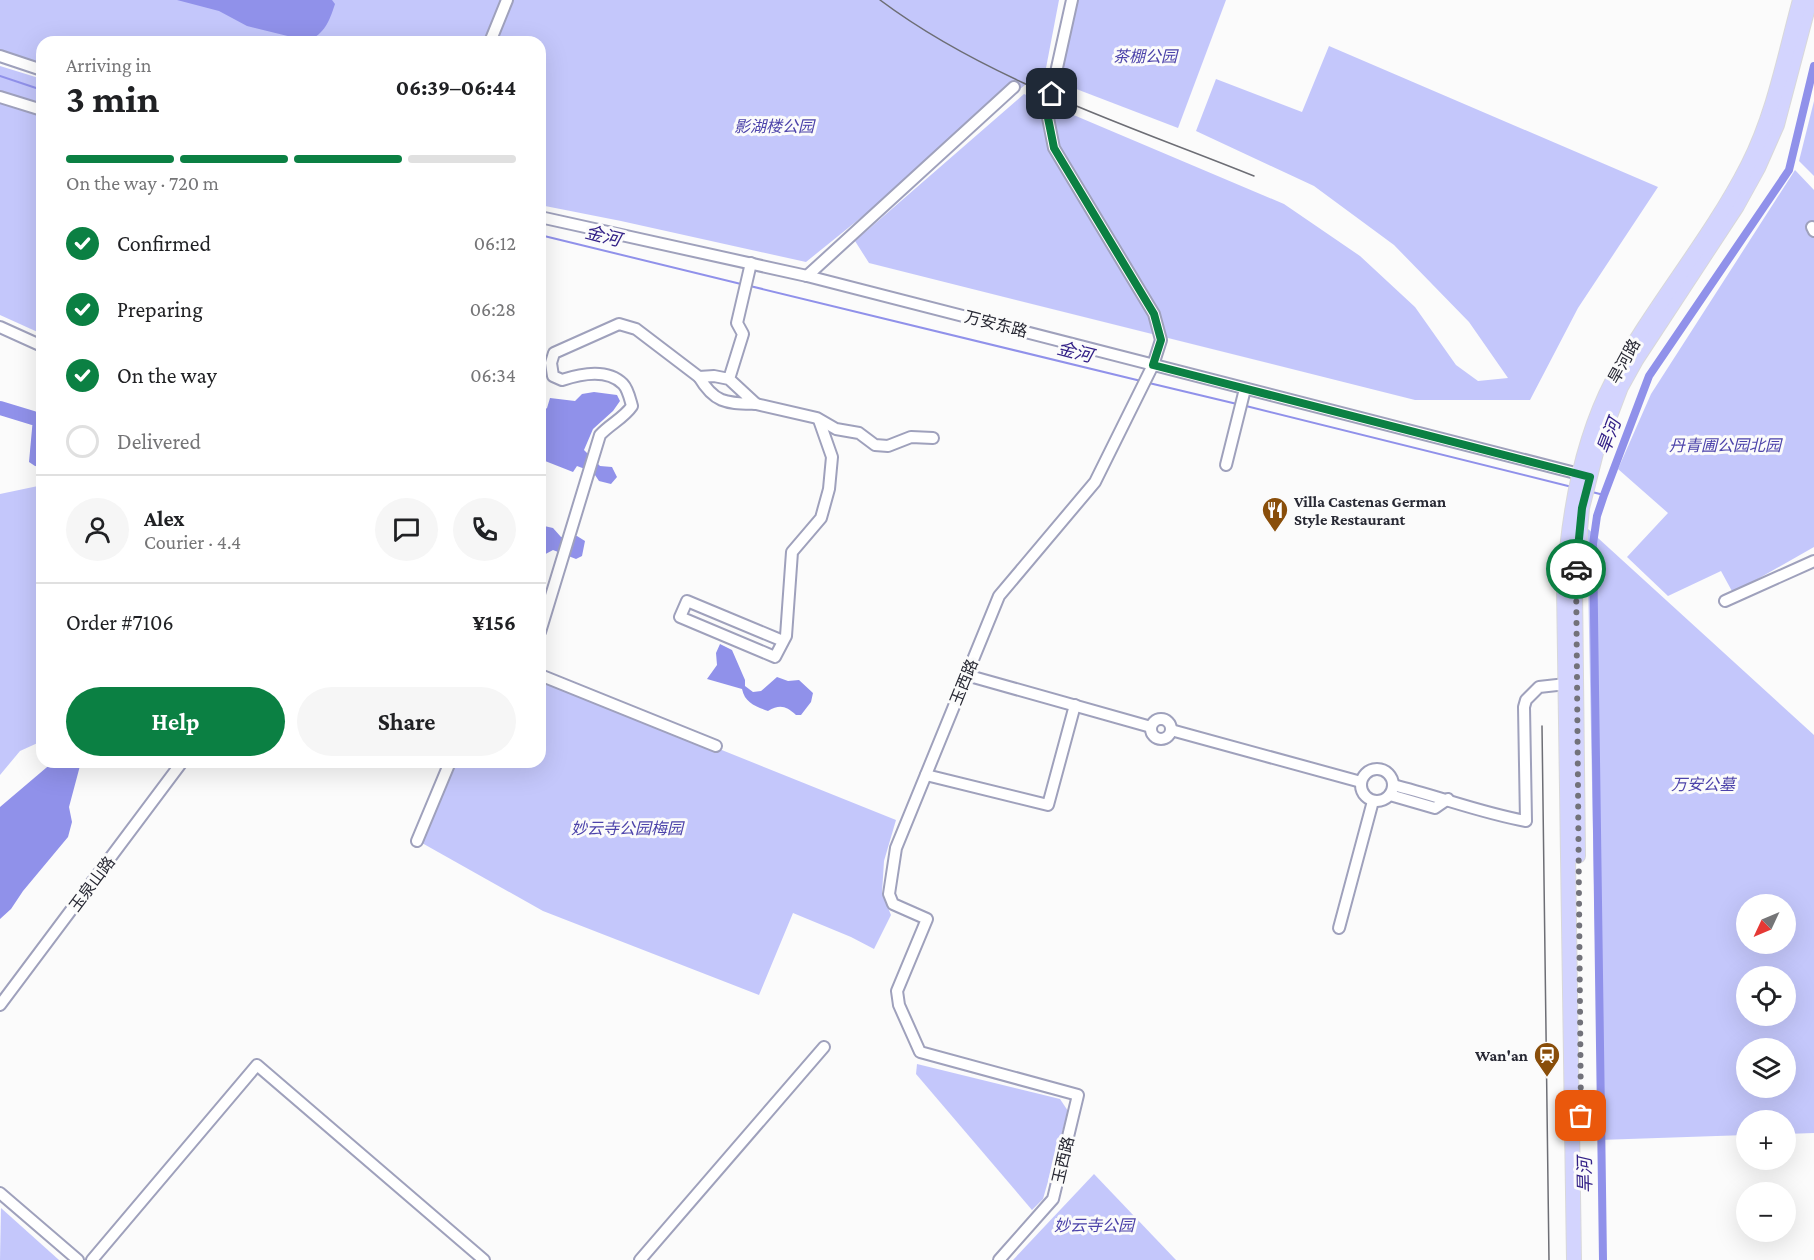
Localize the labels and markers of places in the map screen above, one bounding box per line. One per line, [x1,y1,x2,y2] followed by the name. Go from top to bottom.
[1026,68,1077,119] pin
[1293,493,1446,528] place label: Villa Castenas German Style Restaurant
[1260,495,1290,533] restaurant icon: Villa Castenas German Style Restaurant
[1532,1040,1562,1078] station icon: Wan'an
[1474,1047,1528,1064] place label: Wan'an
[1555,1090,1606,1141] pin

